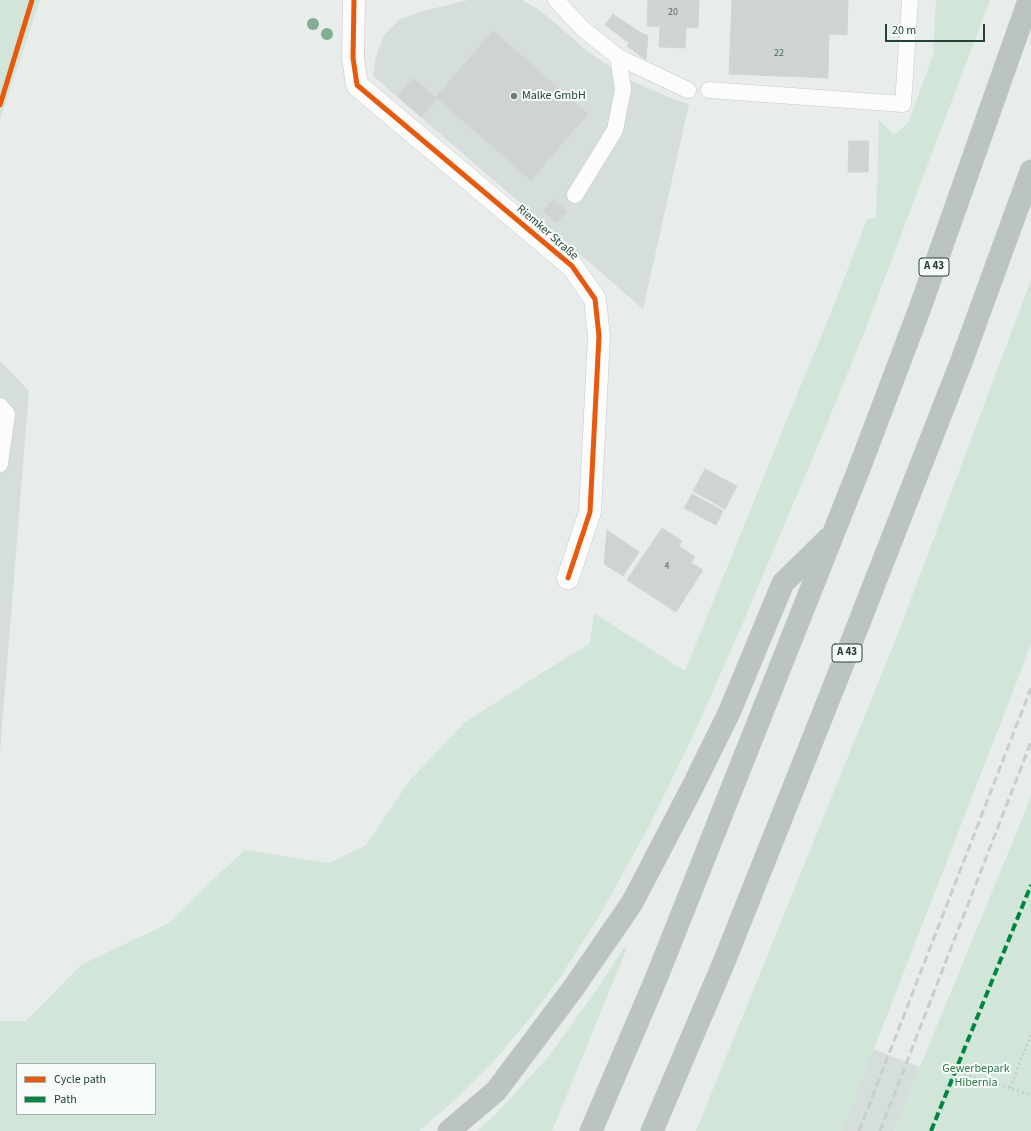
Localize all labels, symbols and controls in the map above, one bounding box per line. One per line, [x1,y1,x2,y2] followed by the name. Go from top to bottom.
[668,7,678,19] house number: 20
[887,16,987,42] scale bar
[892,22,916,39] text: 20 m
[774,48,784,60] house number: 22
[522,89,586,103] place label: Malke GmbH
[509,91,519,101] marker: Malke GmbH
[513,202,581,264] street label: Riemker Straße
[919,258,949,276] road number: A 43
[665,561,669,573] house number: 4
[832,644,862,662] road number: A 43
[942,1062,1010,1090] park label: Gewerbepark Hibernia
[16,1063,156,1115] legend
[54,1071,106,1088] text: Cycle path
[54,1091,77,1108] text: Path

